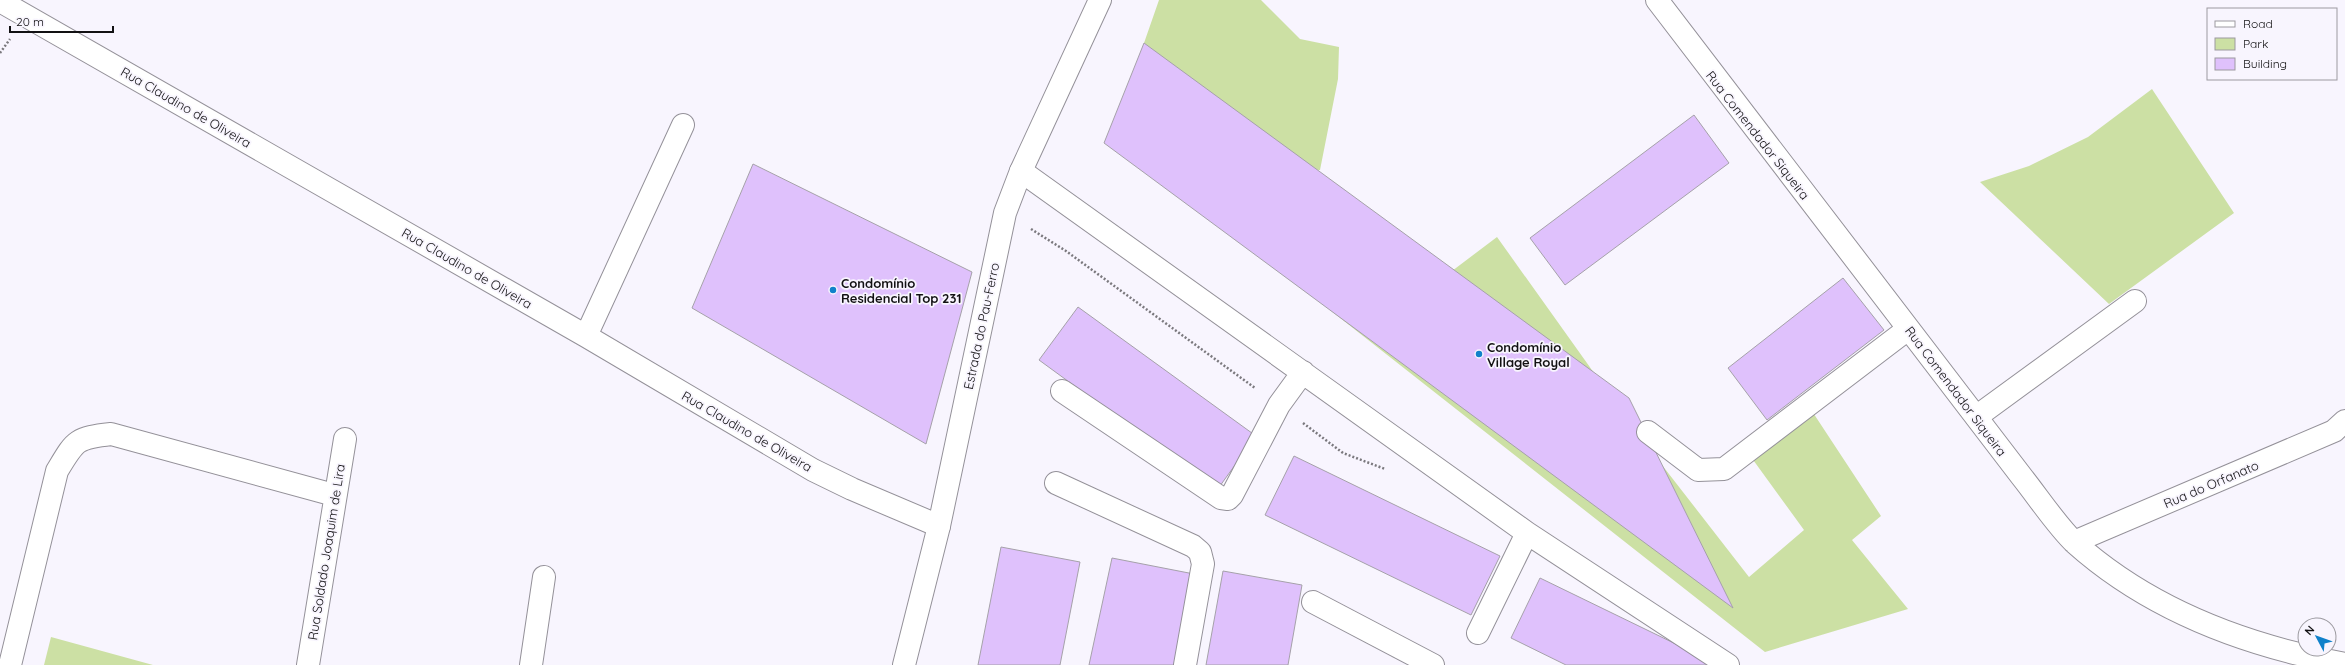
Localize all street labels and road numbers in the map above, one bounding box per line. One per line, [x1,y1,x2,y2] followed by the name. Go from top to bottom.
[118,63,254,151] street label: Rua Claudino de Oliveira
[1703,68,1813,202] street label: Rua Comendador Siqueira
[399,224,535,312] street label: Rua Claudino de Oliveira
[960,261,1002,391] street label: Estrada do Pau-Ferro
[1902,323,2010,459] street label: Rua Comendador Siqueira
[679,387,815,475] street label: Rua Claudino de Oliveira
[2161,457,2261,511] street label: Rua do Orfanato
[304,463,348,641] street label: Rua Soldado Joaquim de Lira

